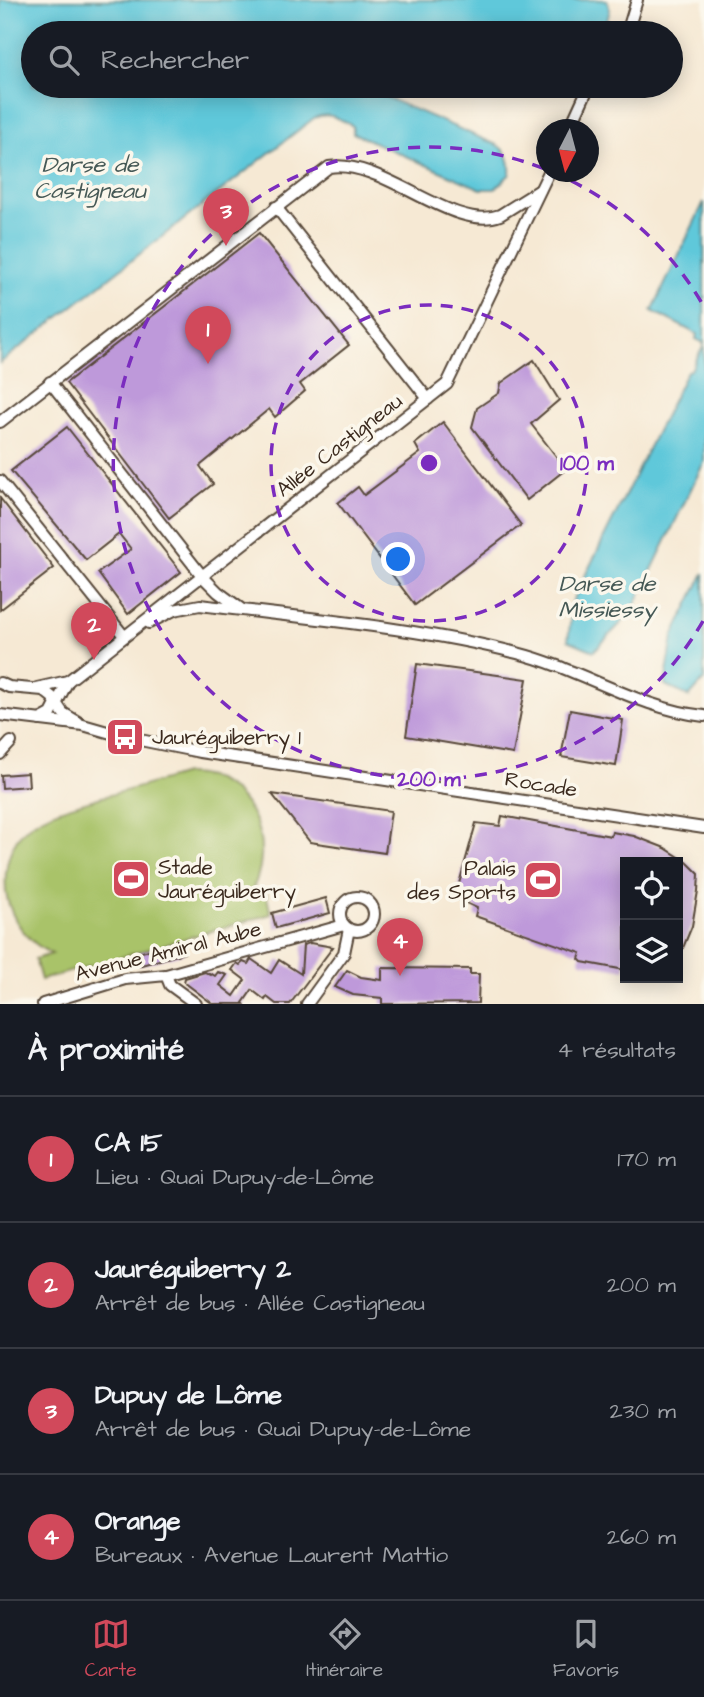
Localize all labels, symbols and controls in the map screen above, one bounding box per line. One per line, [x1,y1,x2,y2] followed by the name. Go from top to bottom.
[21,21,683,98] search box
[45,41,83,79] icon: search
[101,42,249,78] text: Rechercher
[536,119,599,182] north arrow
[34,149,147,208] water label: Darse de Castigneau
[203,188,249,246] pin: 3
[185,306,231,364] pin: 1
[270,387,410,505] street label: Allée Castigneau
[560,449,615,478] text: 100 m
[417,451,441,475] centre of rings
[381,542,415,576] your location
[558,568,658,627] water label: Darse de Missiessy
[71,602,117,660] pin: 2
[104,716,146,758] bus stop icon: Jauréguiberry 1
[152,723,301,754] place label: Jauréguiberry 1
[503,764,579,805] street label: Rocade
[396,765,461,794] text: 200 m
[158,853,296,908] place label: Stade Jauréguiberry
[407,854,516,908] place label: Palais des Sports
[620,857,683,983] map controls
[620,857,683,920] button: locate
[110,858,152,900] sports icon: Stade Jauréguiberry
[522,859,564,901] sports icon: Palais des Sports
[72,914,264,989] street label: Avenue Amiral Aube
[377,918,423,976] pin: 4
[620,920,683,983] button: layers
[28,1029,184,1071] text: À proximité
[557,1034,676,1066] text: 4 résultats
[95,1125,162,1161] text: CA 15
[50,1143,52,1175] text: 1
[617,1143,676,1175] text: 170 m
[95,1161,374,1193] text: Lieu · Quai Dupuy-de-Lôme
[95,1251,291,1287] text: Jauréguiberry 2
[44,1269,58,1301] text: 2
[607,1269,676,1301] text: 200 m
[95,1287,425,1319] text: Arrêt de bus · Allée Castigneau
[95,1377,282,1413] text: Dupuy de Lôme
[45,1395,57,1427] text: 3
[610,1395,676,1427] text: 230 m
[95,1413,471,1445] text: Arrêt de bus · Quai Dupuy-de-Lôme
[95,1503,180,1539] text: Orange
[43,1521,59,1553] text: 4
[607,1521,676,1553] text: 260 m
[95,1539,448,1571] text: Bureaux · Avenue Laurent Mattio
[85,1615,136,1684] tab: Carte
[306,1615,383,1684] tab: Itinéraire
[553,1615,619,1684] tab: Favoris

